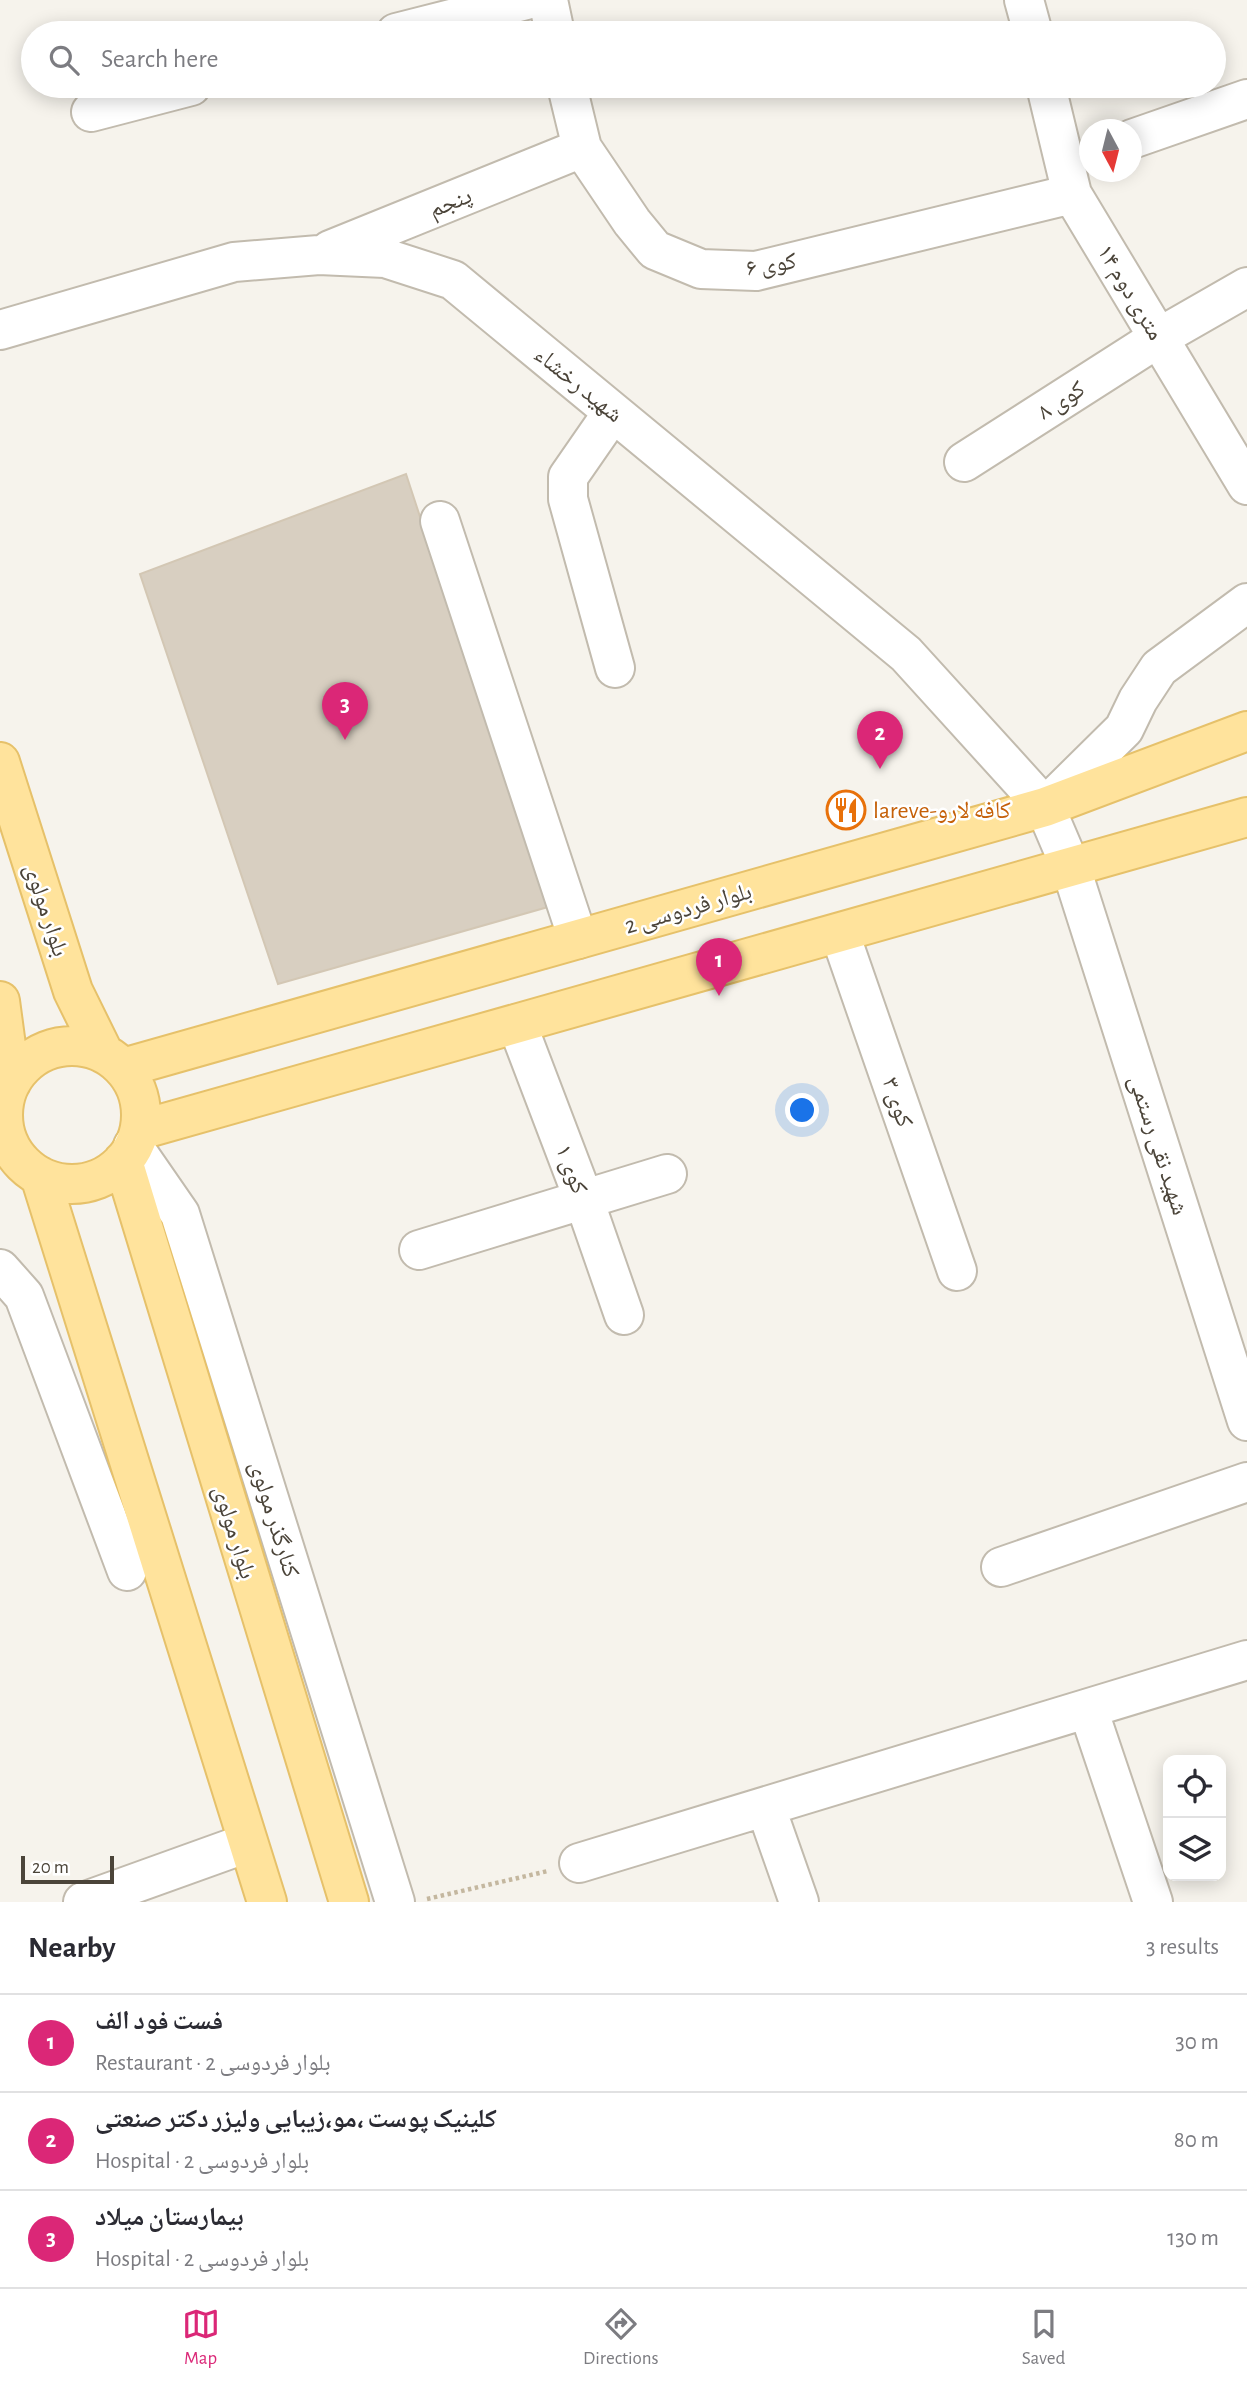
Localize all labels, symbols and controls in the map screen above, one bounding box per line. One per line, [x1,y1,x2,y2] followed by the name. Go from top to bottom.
[21,21,1226,98] search box
[45,41,83,79] icon: search
[101,46,219,72] text: Search here
[1079,119,1142,182] north arrow
[426,184,476,225] street label: پنجم
[1090,241,1168,346] street label: ۱۴ متری دوم
[744,249,798,282] street label: کوی ۶
[529,342,627,428] street label: شهید رخشاء
[1034,377,1090,426] street label: کوی ۸
[322,682,368,740] pin: 3
[857,711,903,769] pin: 2
[825,789,867,831] restaurant icon: lareve-کافه لارو
[873,799,1011,823] place label: lareve-کافه لارو
[19,861,72,960] street label: بلوار مولوی
[622,879,755,939] street label: بلوار فردوسی 2
[696,938,742,996] pin: 1
[1123,1072,1192,1218] street label: شهید نقی رستمی
[876,1074,917,1131] street label: کوی ۳
[785,1093,819,1127] your location
[550,1141,591,1198] street label: کوی ۱
[244,1458,303,1581] street label: کنارگذر مولوی
[208,1483,260,1582] street label: بلوار مولوی
[1163,1755,1226,1881] map controls
[1163,1755,1226,1818] button: locate
[1163,1818,1226,1881] button: layers
[21,1853,114,1885] scale bar
[32,1858,69,1877] text: 20 m
[28,1933,116,1963] text: Nearby
[1146,1936,1219,1959] text: 3 results
[95,2008,223,2034] text: فست فود الف
[47,2031,55,2054] text: 1
[1175,2031,1219,2054] text: 30 m
[95,2052,330,2075] text: Restaurant · بلوار فردوسی 2
[95,2106,497,2132] text: کلینیک پوست ،مو،زیبایی ولیزر دکتر صنعتی
[46,2129,56,2152] text: 2
[1174,2129,1219,2152] text: 80 m
[95,2150,309,2173] text: Hospital · بلوار فردوسی 2
[95,2204,244,2230] text: بیمارستان میلاد
[46,2227,56,2250] text: 3
[1167,2227,1219,2250] text: 130 m
[95,2248,309,2271] text: Hospital · بلوار فردوسی 2
[182,2305,220,2370] tab: Map
[583,2305,659,2370] tab: Directions
[1022,2305,1065,2370] tab: Saved

